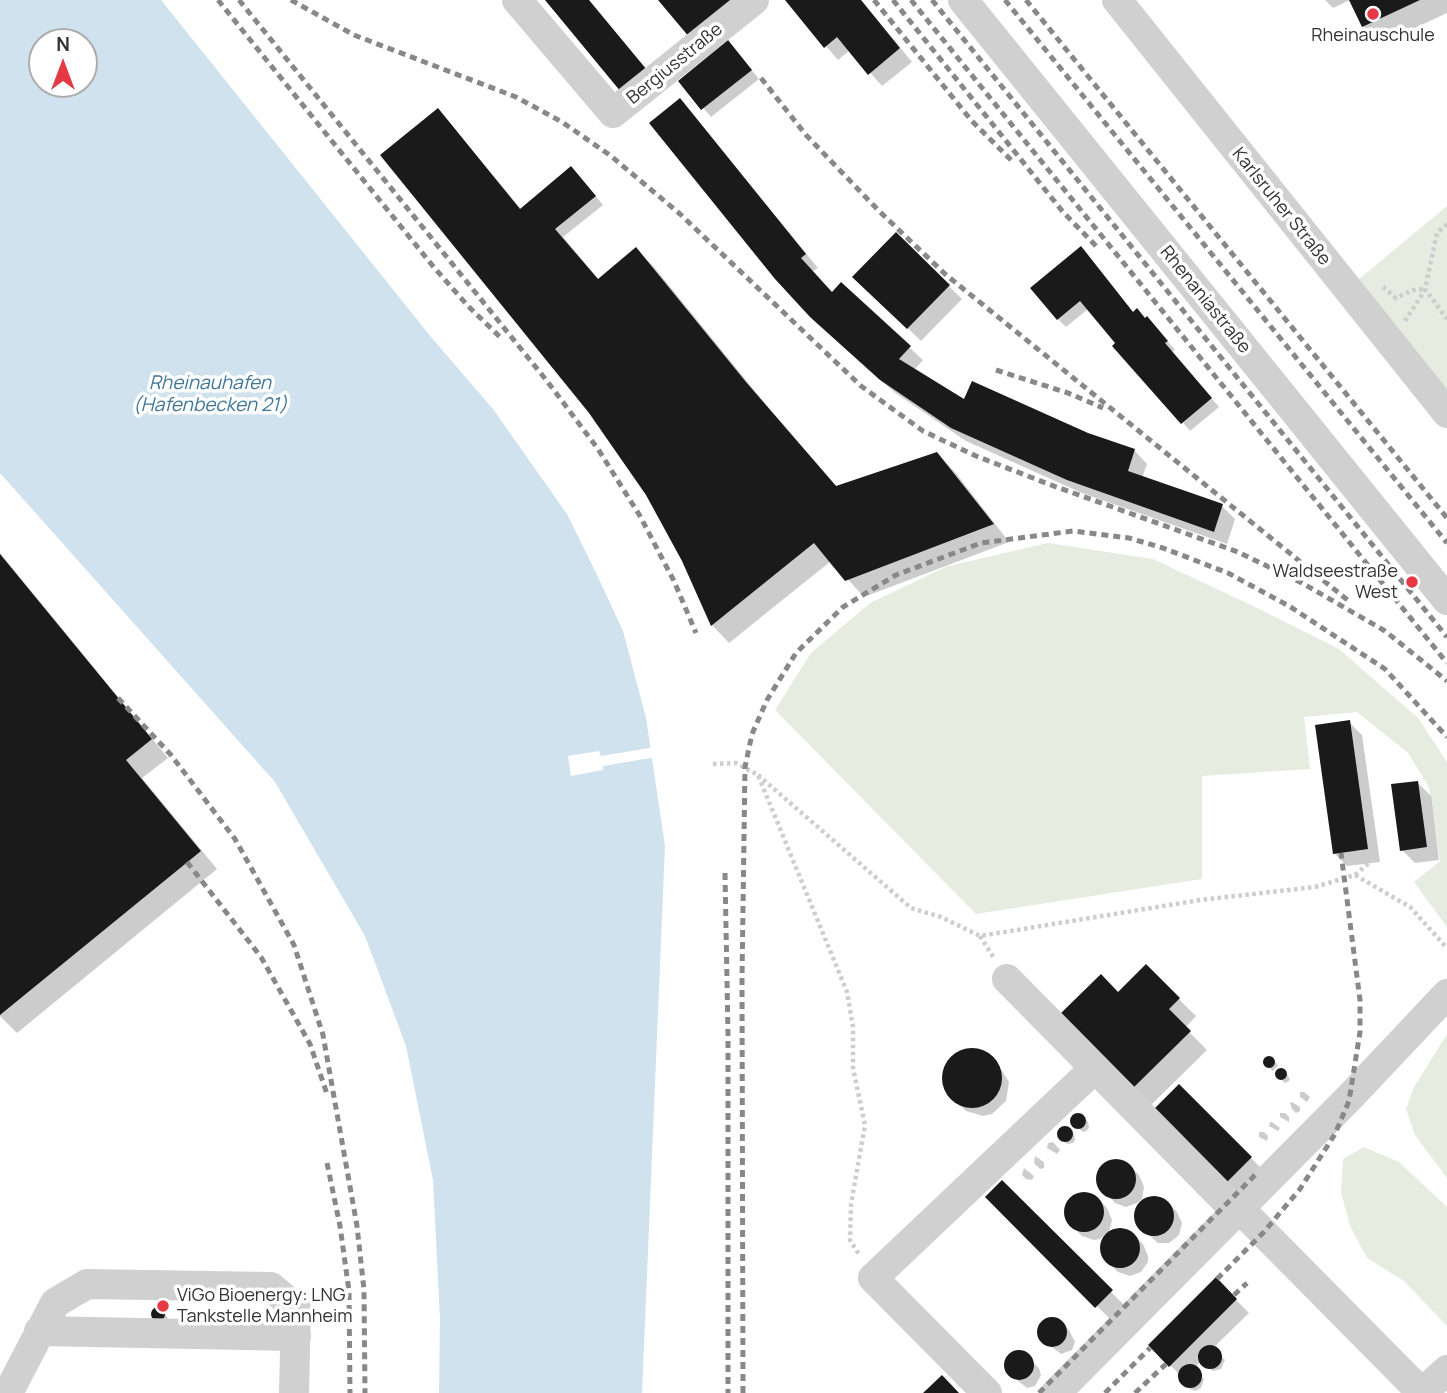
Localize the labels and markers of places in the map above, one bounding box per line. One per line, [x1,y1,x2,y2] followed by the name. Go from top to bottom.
[1365,6,1381,22] marker: Rheinauschule
[1311,25,1435,47] place label: Rheinauschule
[1273,561,1398,604] place label: Waldseestraße West
[1404,574,1420,590] marker: Waldseestraße West
[177,1285,352,1328] place label: ViGo Bioenergy: LNG Tankstelle Mannheim
[155,1298,171,1314] marker: ViGo Bioenergy: LNG Tankstelle Mannheim

